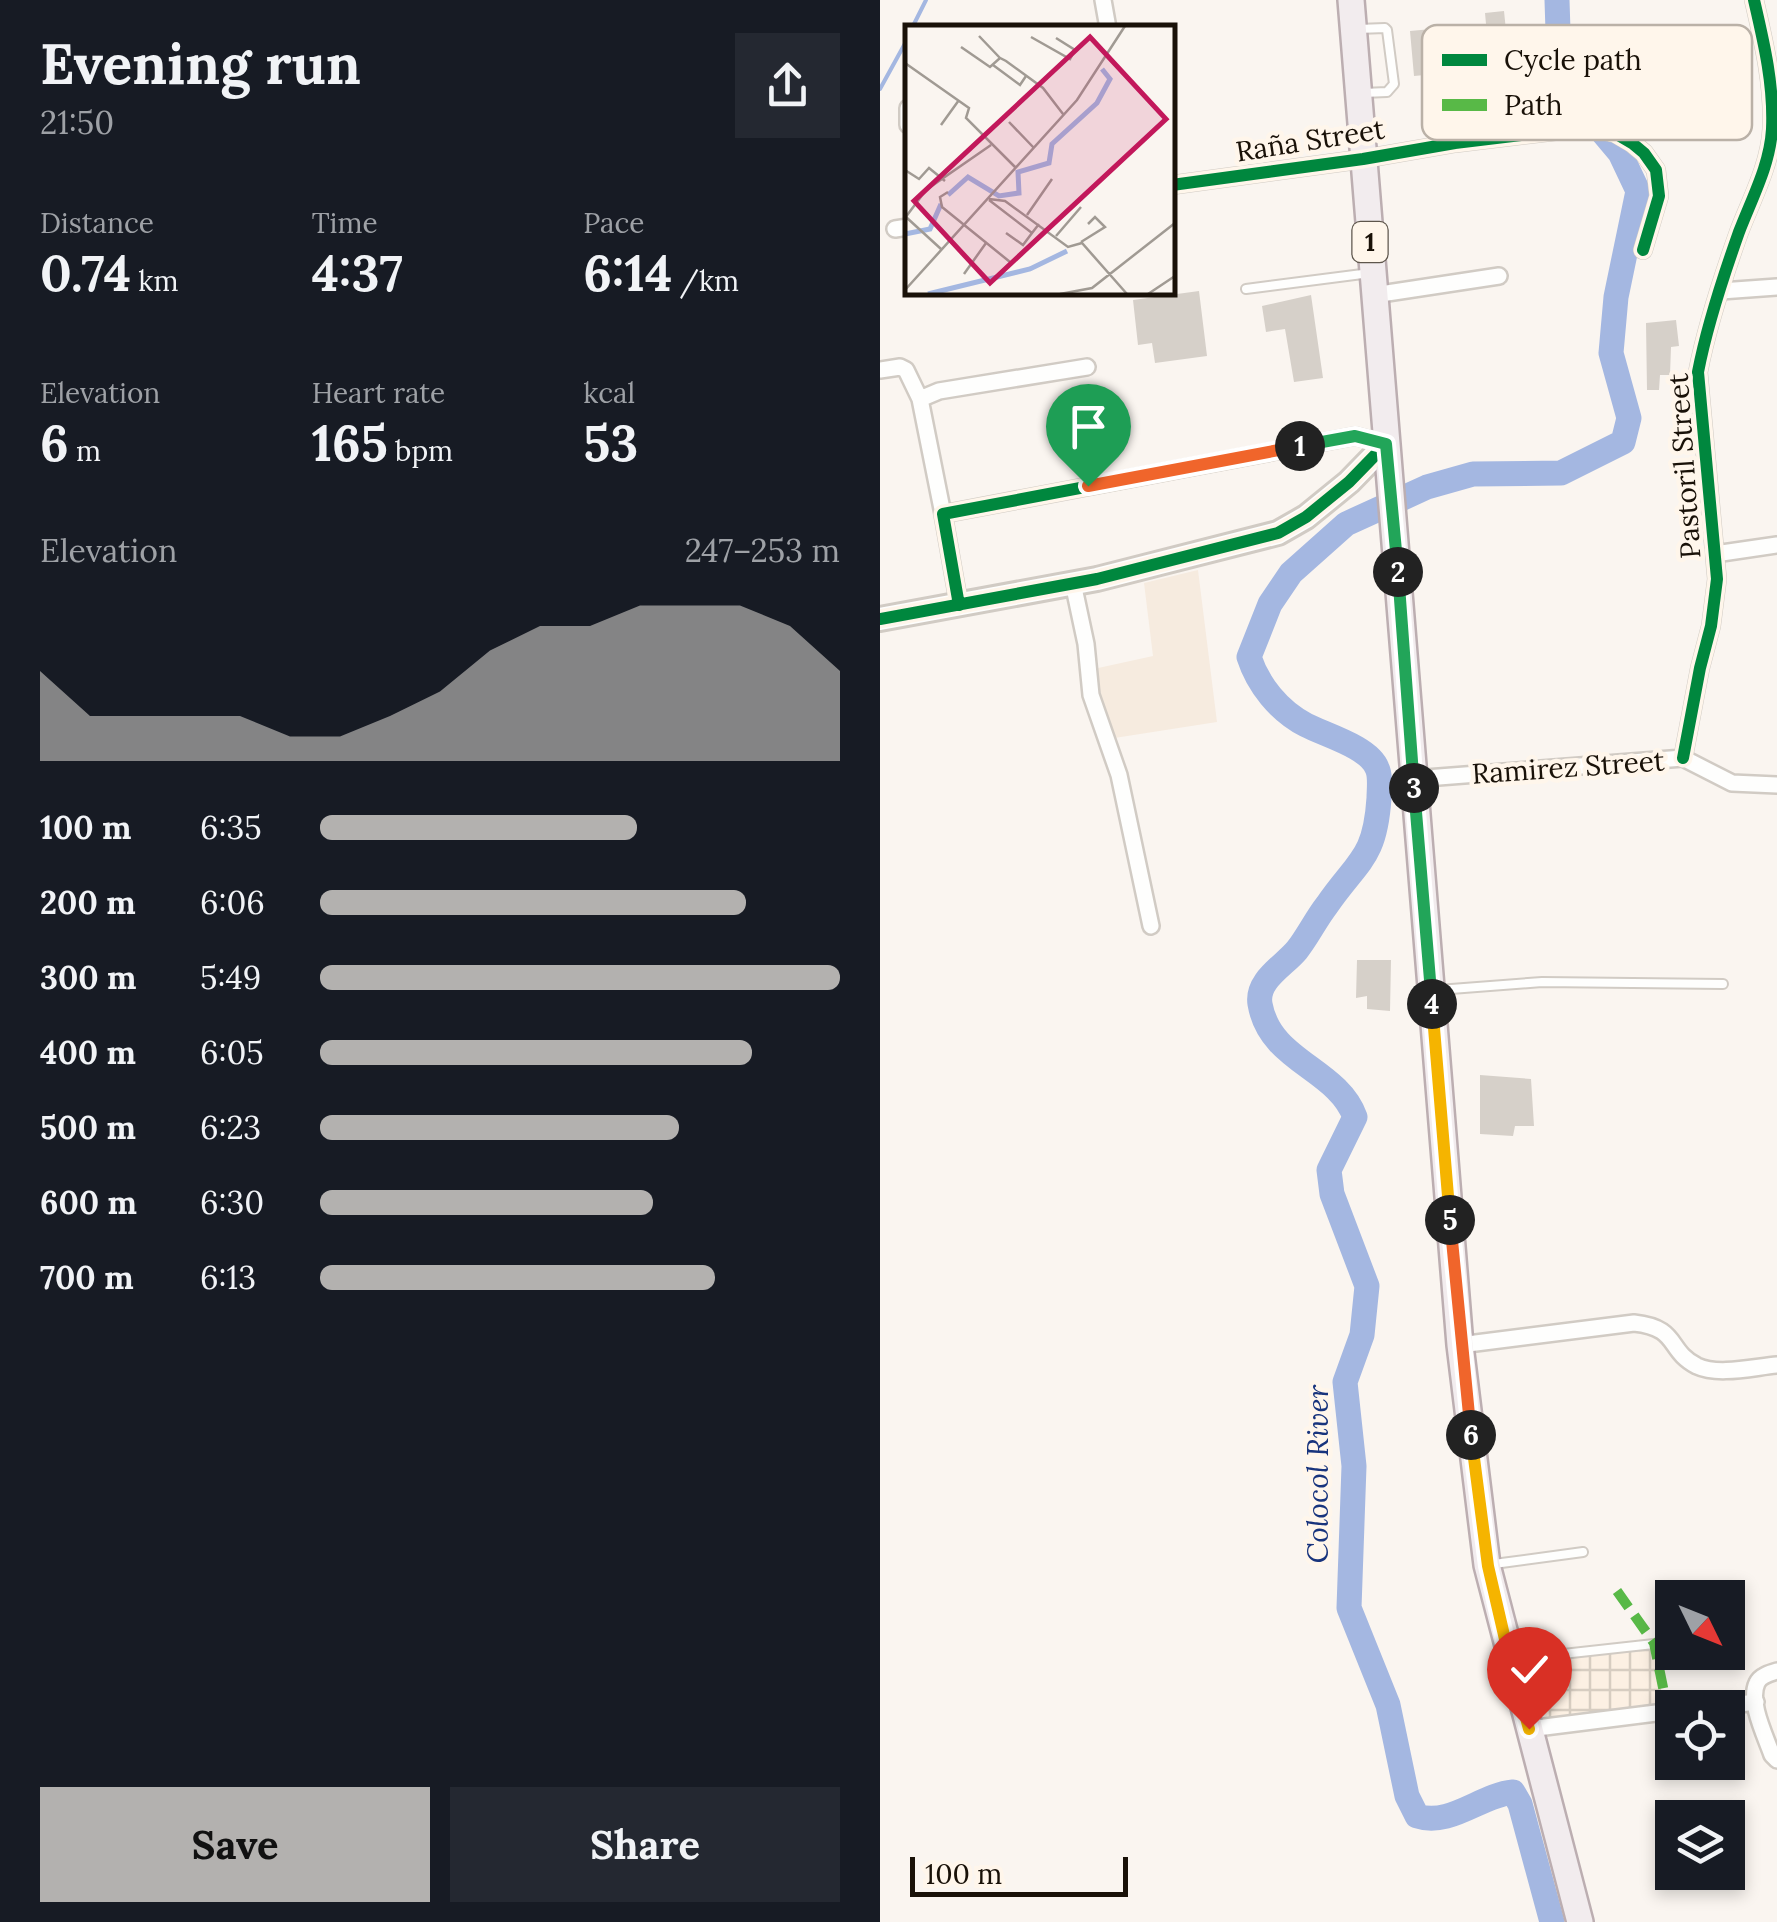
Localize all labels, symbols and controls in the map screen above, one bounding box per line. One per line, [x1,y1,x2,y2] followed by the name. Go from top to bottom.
[905,25,1175,295] inset map
[1422,25,1752,140] legend
[40,29,361,99] text: Evening run
[735,33,840,138] button: share
[1504,42,1642,78] text: Cycle path
[1504,87,1563,123] text: Path
[40,102,114,143] text: 21:50
[1233,110,1387,170] street label: Raña Street
[40,205,154,241] text: Distance
[312,205,378,241] text: Time
[583,205,644,241] text: Pace
[1352,222,1388,262] road number: 1
[40,241,131,305] text: 0.74
[312,241,403,305] text: 4:37
[583,241,672,305] text: 6:14
[131,263,178,299] text: km
[672,263,739,299] text: /km
[1660,372,1708,560] street label: Pastoril Street
[40,375,160,411] text: Elevation
[312,375,445,411] text: Heart rate
[583,375,635,411] text: kcal
[1046,384,1131,487] pin
[1061,399,1116,454] icon: arrive
[40,411,69,475] text: 6
[312,411,388,475] text: 165
[583,411,638,475] text: 53
[1275,421,1325,471] pin: 1
[1294,428,1306,464] text: 1
[69,433,101,469] text: m
[388,433,453,469] text: bpm
[40,530,177,571] text: Elevation
[685,530,840,571] text: 247–253 m
[1373,547,1423,597] pin: 2
[1391,554,1405,590] text: 2
[1470,742,1666,792] street label: Ramirez Street
[1389,763,1439,813] pin: 3
[1406,770,1422,806] text: 3
[40,807,132,848] text: 100 m
[200,807,262,848] text: 6:35
[40,882,136,923] text: 200 m
[200,882,265,923] text: 6:06
[40,957,136,998] text: 300 m
[200,957,261,998] text: 5:49
[1407,979,1457,1029] pin: 4
[1424,986,1440,1022] text: 4
[40,1032,136,1073] text: 400 m
[200,1032,264,1073] text: 6:05
[40,1107,136,1148] text: 500 m
[200,1107,261,1148] text: 6:23
[40,1182,137,1223] text: 600 m
[200,1182,264,1223] text: 6:30
[1425,1195,1475,1245] pin: 5
[1442,1202,1458,1238] text: 5
[40,1257,134,1298] text: 700 m
[200,1257,256,1298] text: 6:13
[1298,1384,1336,1563] water label: Colocol River
[1446,1410,1496,1460] pin: 6
[1463,1417,1479,1453] text: 6
[1655,1580,1745,1670] north arrow
[1655,1580,1745,1890] map controls
[1487,1627,1572,1730] pin
[1502,1642,1557,1697] icon: check
[1655,1690,1745,1780] button: locate
[40,1787,430,1902] button: Save
[450,1787,840,1902] button: Share
[1655,1800,1745,1890] button: layers
[910,1852,1128,1896] scale bar
[925,1856,1002,1892] text: 100 m

